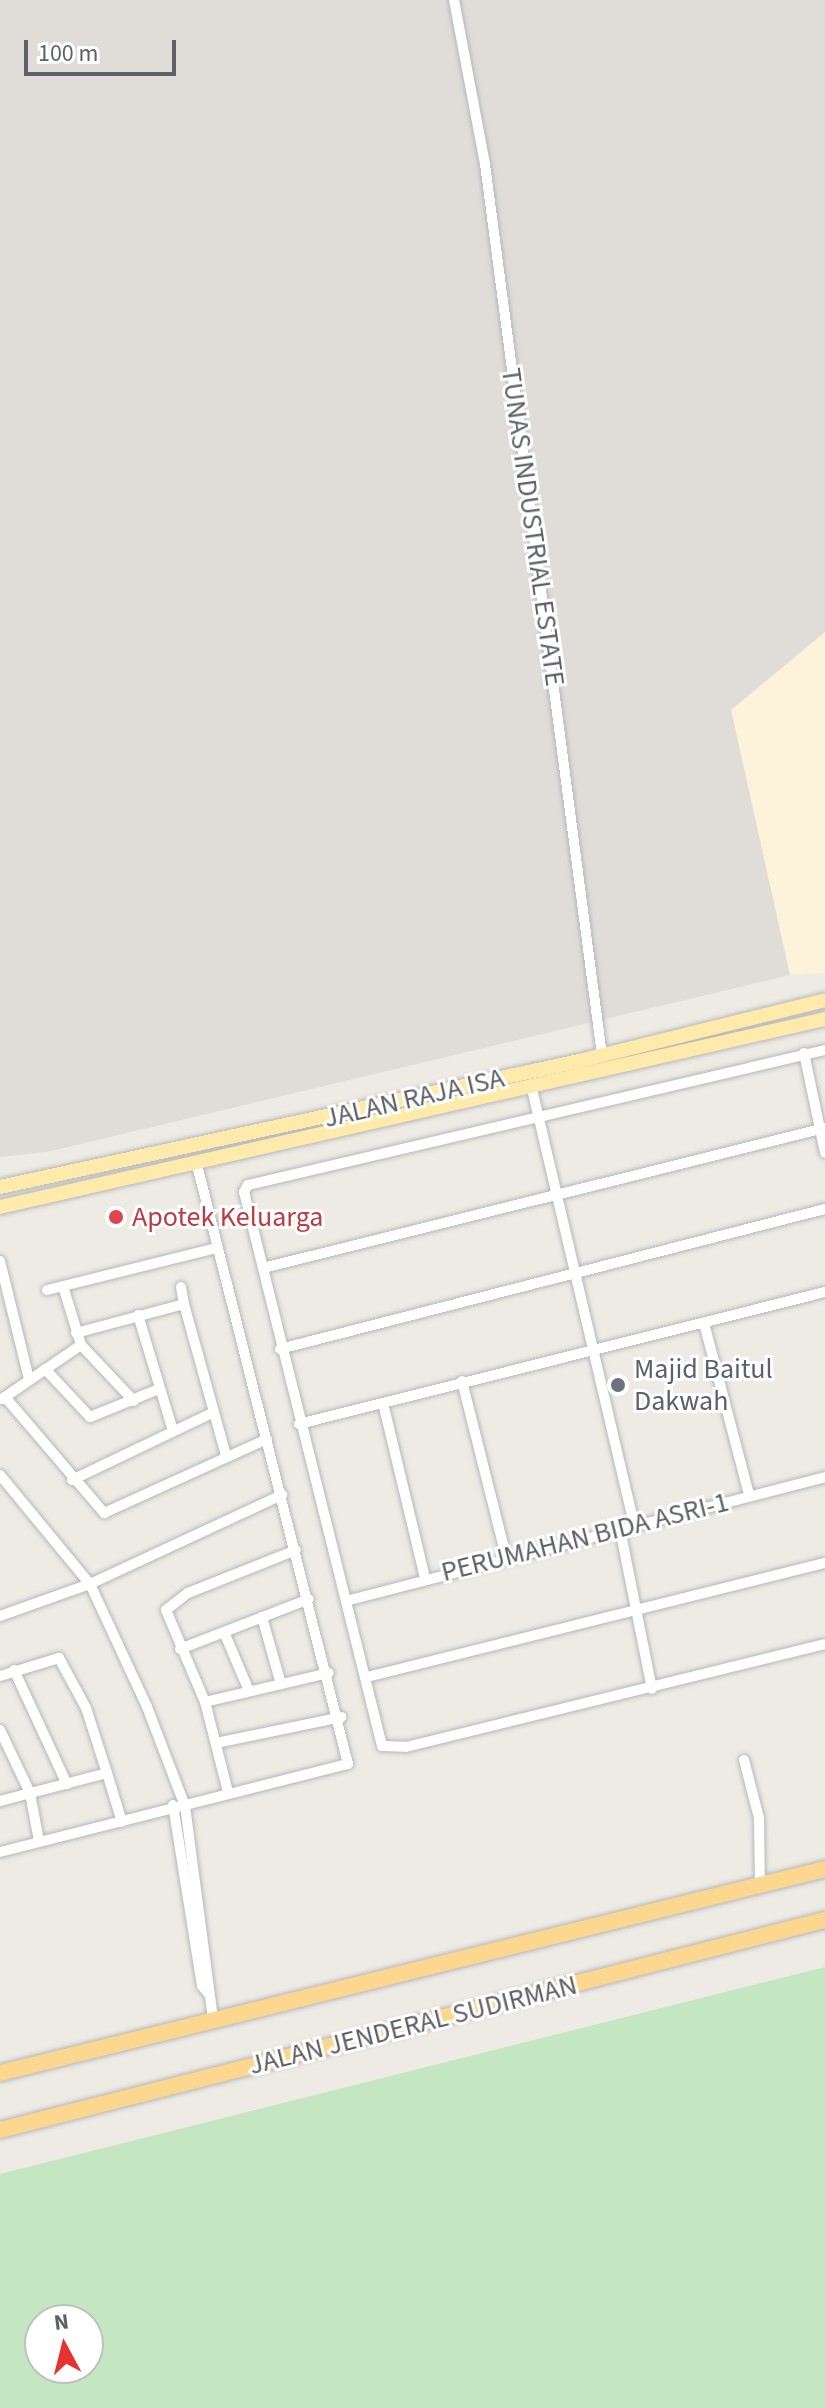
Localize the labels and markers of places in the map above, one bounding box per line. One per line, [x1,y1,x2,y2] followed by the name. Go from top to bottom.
[132,1200,323,1234] place label: Apotek Keluarga
[107,1208,125,1226] marker: Apotek Keluarga
[634,1352,773,1418] place label: Majid Baitul Dakwah
[609,1376,627,1394] marker: Majid Baitul Dakwah

